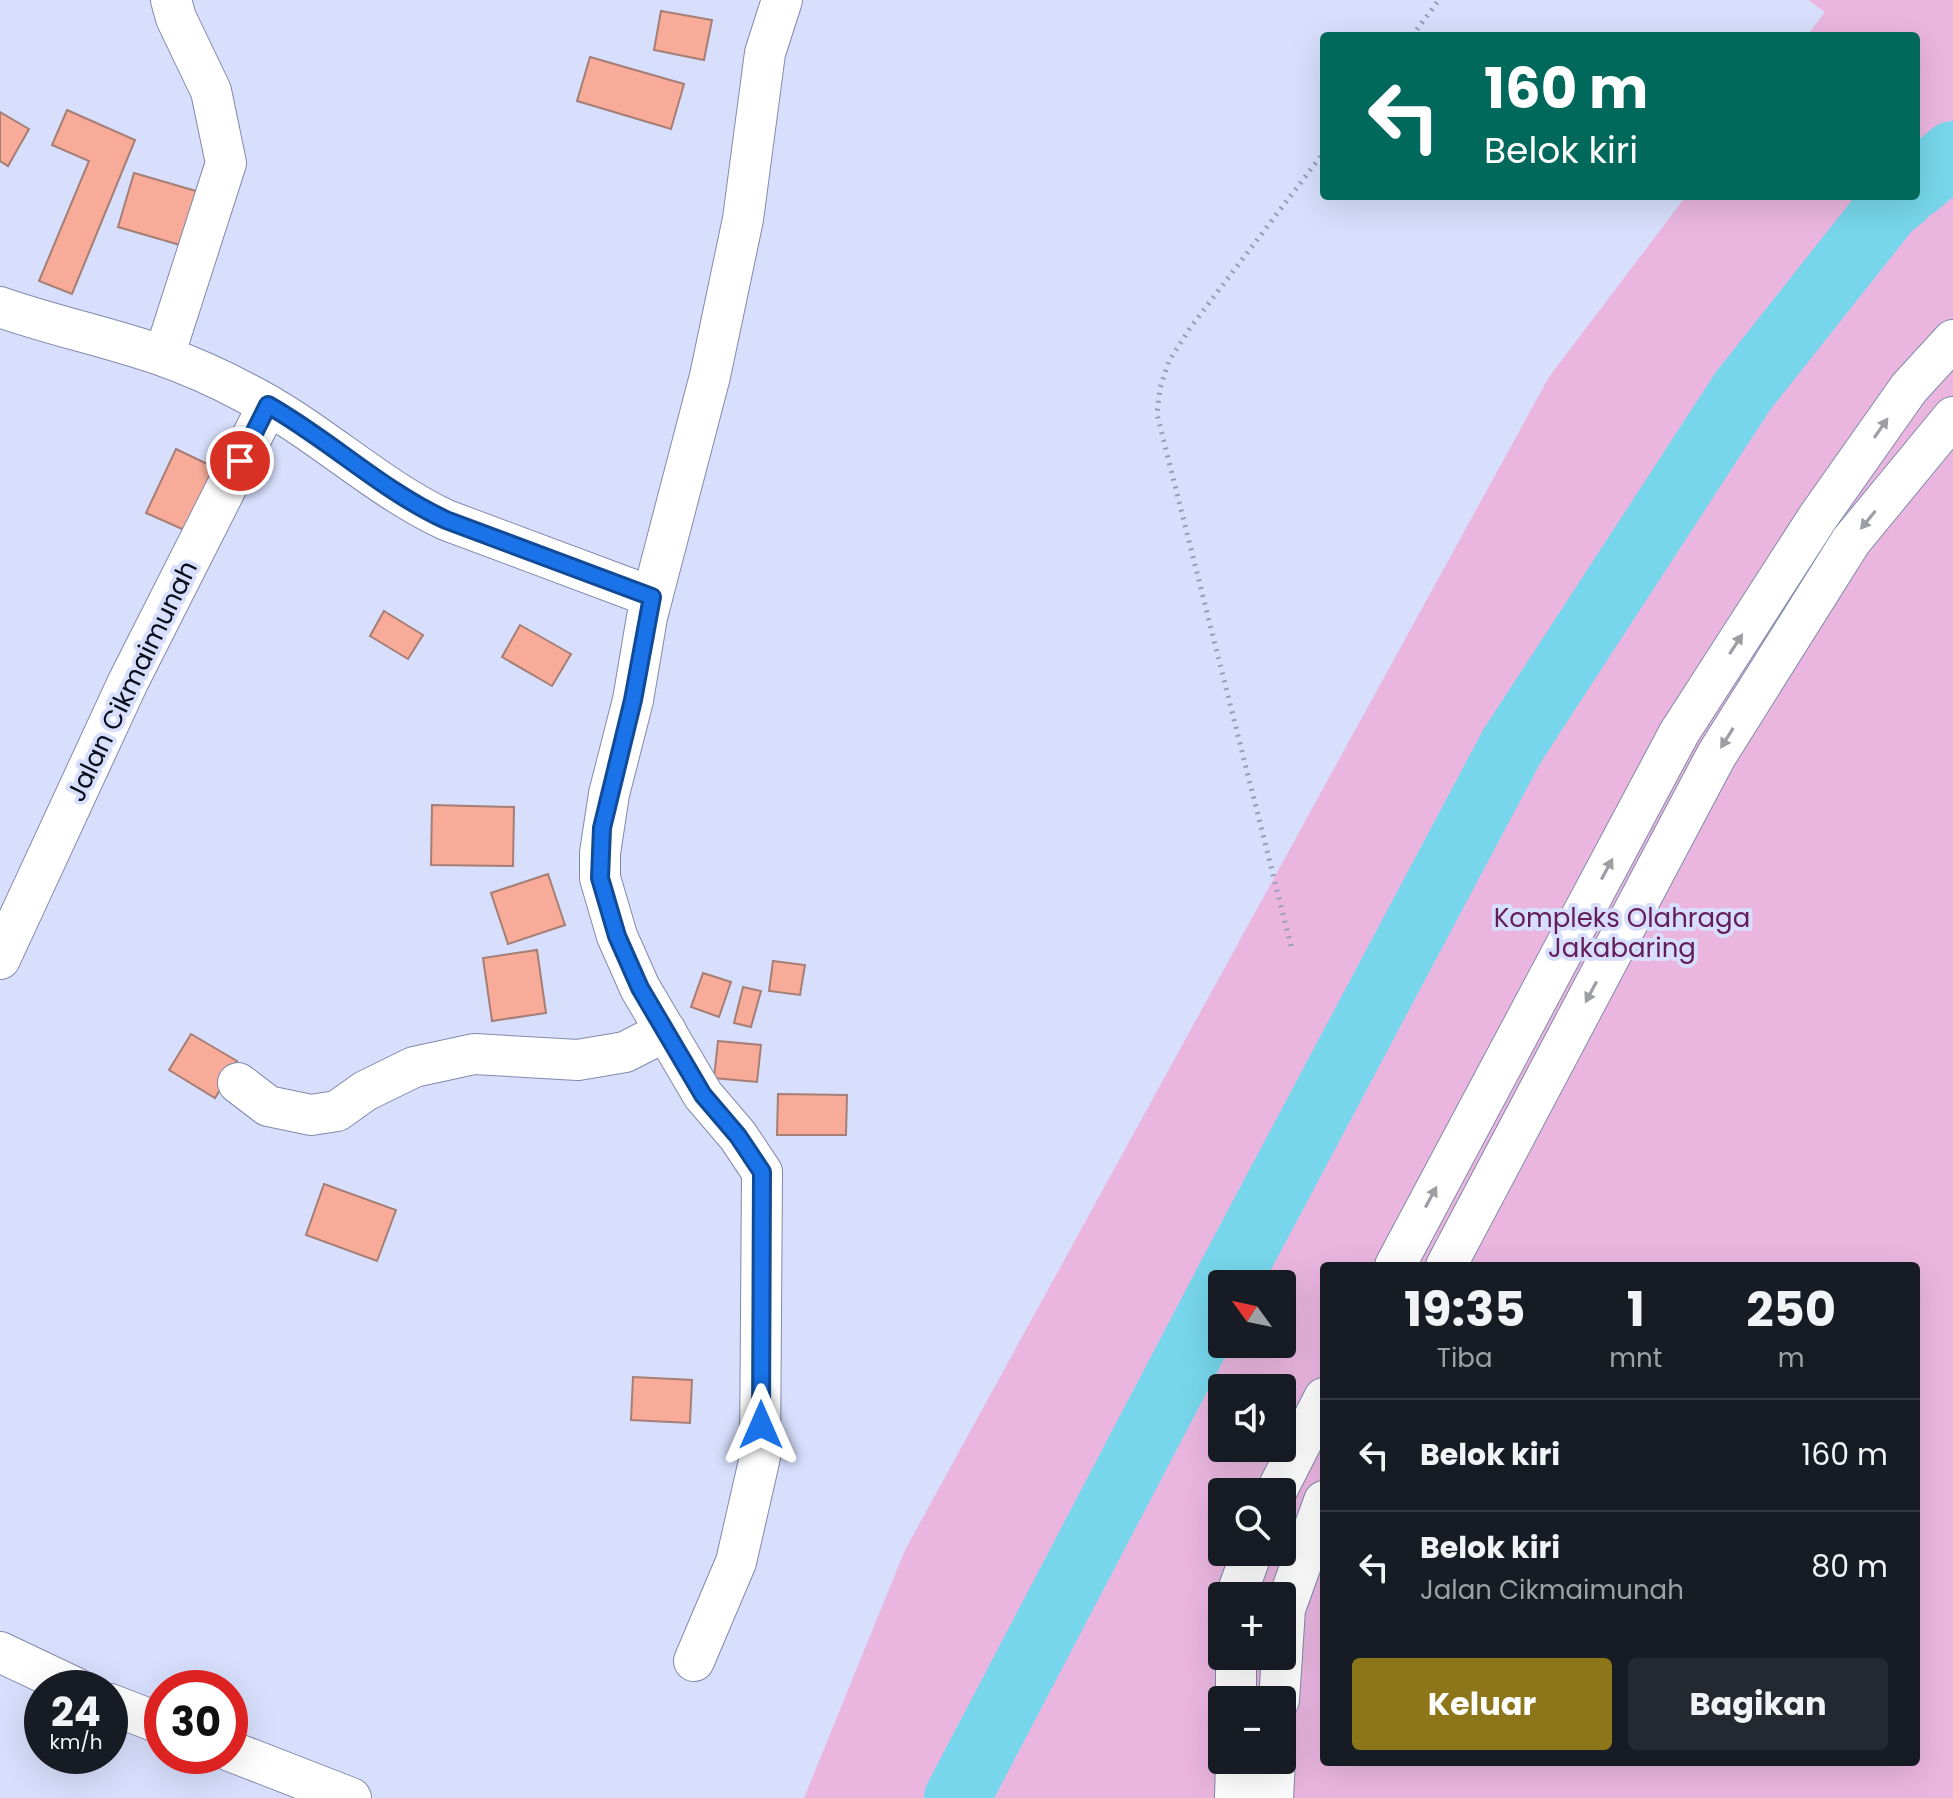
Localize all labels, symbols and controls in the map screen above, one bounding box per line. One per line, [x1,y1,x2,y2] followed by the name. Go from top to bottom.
[1484,49,1648,128] text: 160 m
[1352,64,1456,168] icon: left
[1484,125,1638,176] text: Belok kiri
[1873,417,1889,439] one-way arrow
[206,427,274,495] pin
[218,439,262,483] icon: arrive
[1860,510,1877,530] one-way arrow
[58,555,206,807] street label: Jalan Cikmaimunah
[1729,633,1743,655] one-way arrow
[1720,727,1734,749] one-way arrow
[1599,858,1613,880] one-way arrow
[1494,900,1750,966] park label: Kompleks Olahraga Jakabaring
[1584,981,1597,1004] one-way arrow
[1425,1186,1438,1209] one-way arrow
[1208,1270,1296,1358] north arrow
[1208,1270,1296,1774] map controls
[1404,1276,1525,1343] text: 19:35
[1627,1276,1645,1343] text: 1
[1746,1276,1836,1343] text: 250
[1437,1340,1492,1376] text: Tiba
[1609,1340,1662,1376] text: mnt
[1778,1340,1805,1376] text: m
[1208,1374,1296,1462] button: sound
[719,1383,803,1467] position arrow
[1352,1433,1396,1477] icon: left
[1420,1433,1560,1476] text: Belok kiri
[1802,1433,1888,1476] text: 160 m
[1208,1478,1296,1566] button: search
[1420,1526,1560,1569] text: Belok kiri
[1352,1545,1396,1589] icon: left
[1811,1545,1888,1588] text: 80 m
[1420,1572,1684,1608] text: Jalan Cikmaimunah
[1208,1582,1296,1670] button: +
[1352,1658,1612,1750] button: Keluar
[1628,1658,1888,1750] button: Bagikan
[144,1670,248,1774] speed limit sign: 30
[51,1684,101,1740] text: 24
[1208,1686,1296,1774] button: −
[49,1728,103,1756] text: km/h

